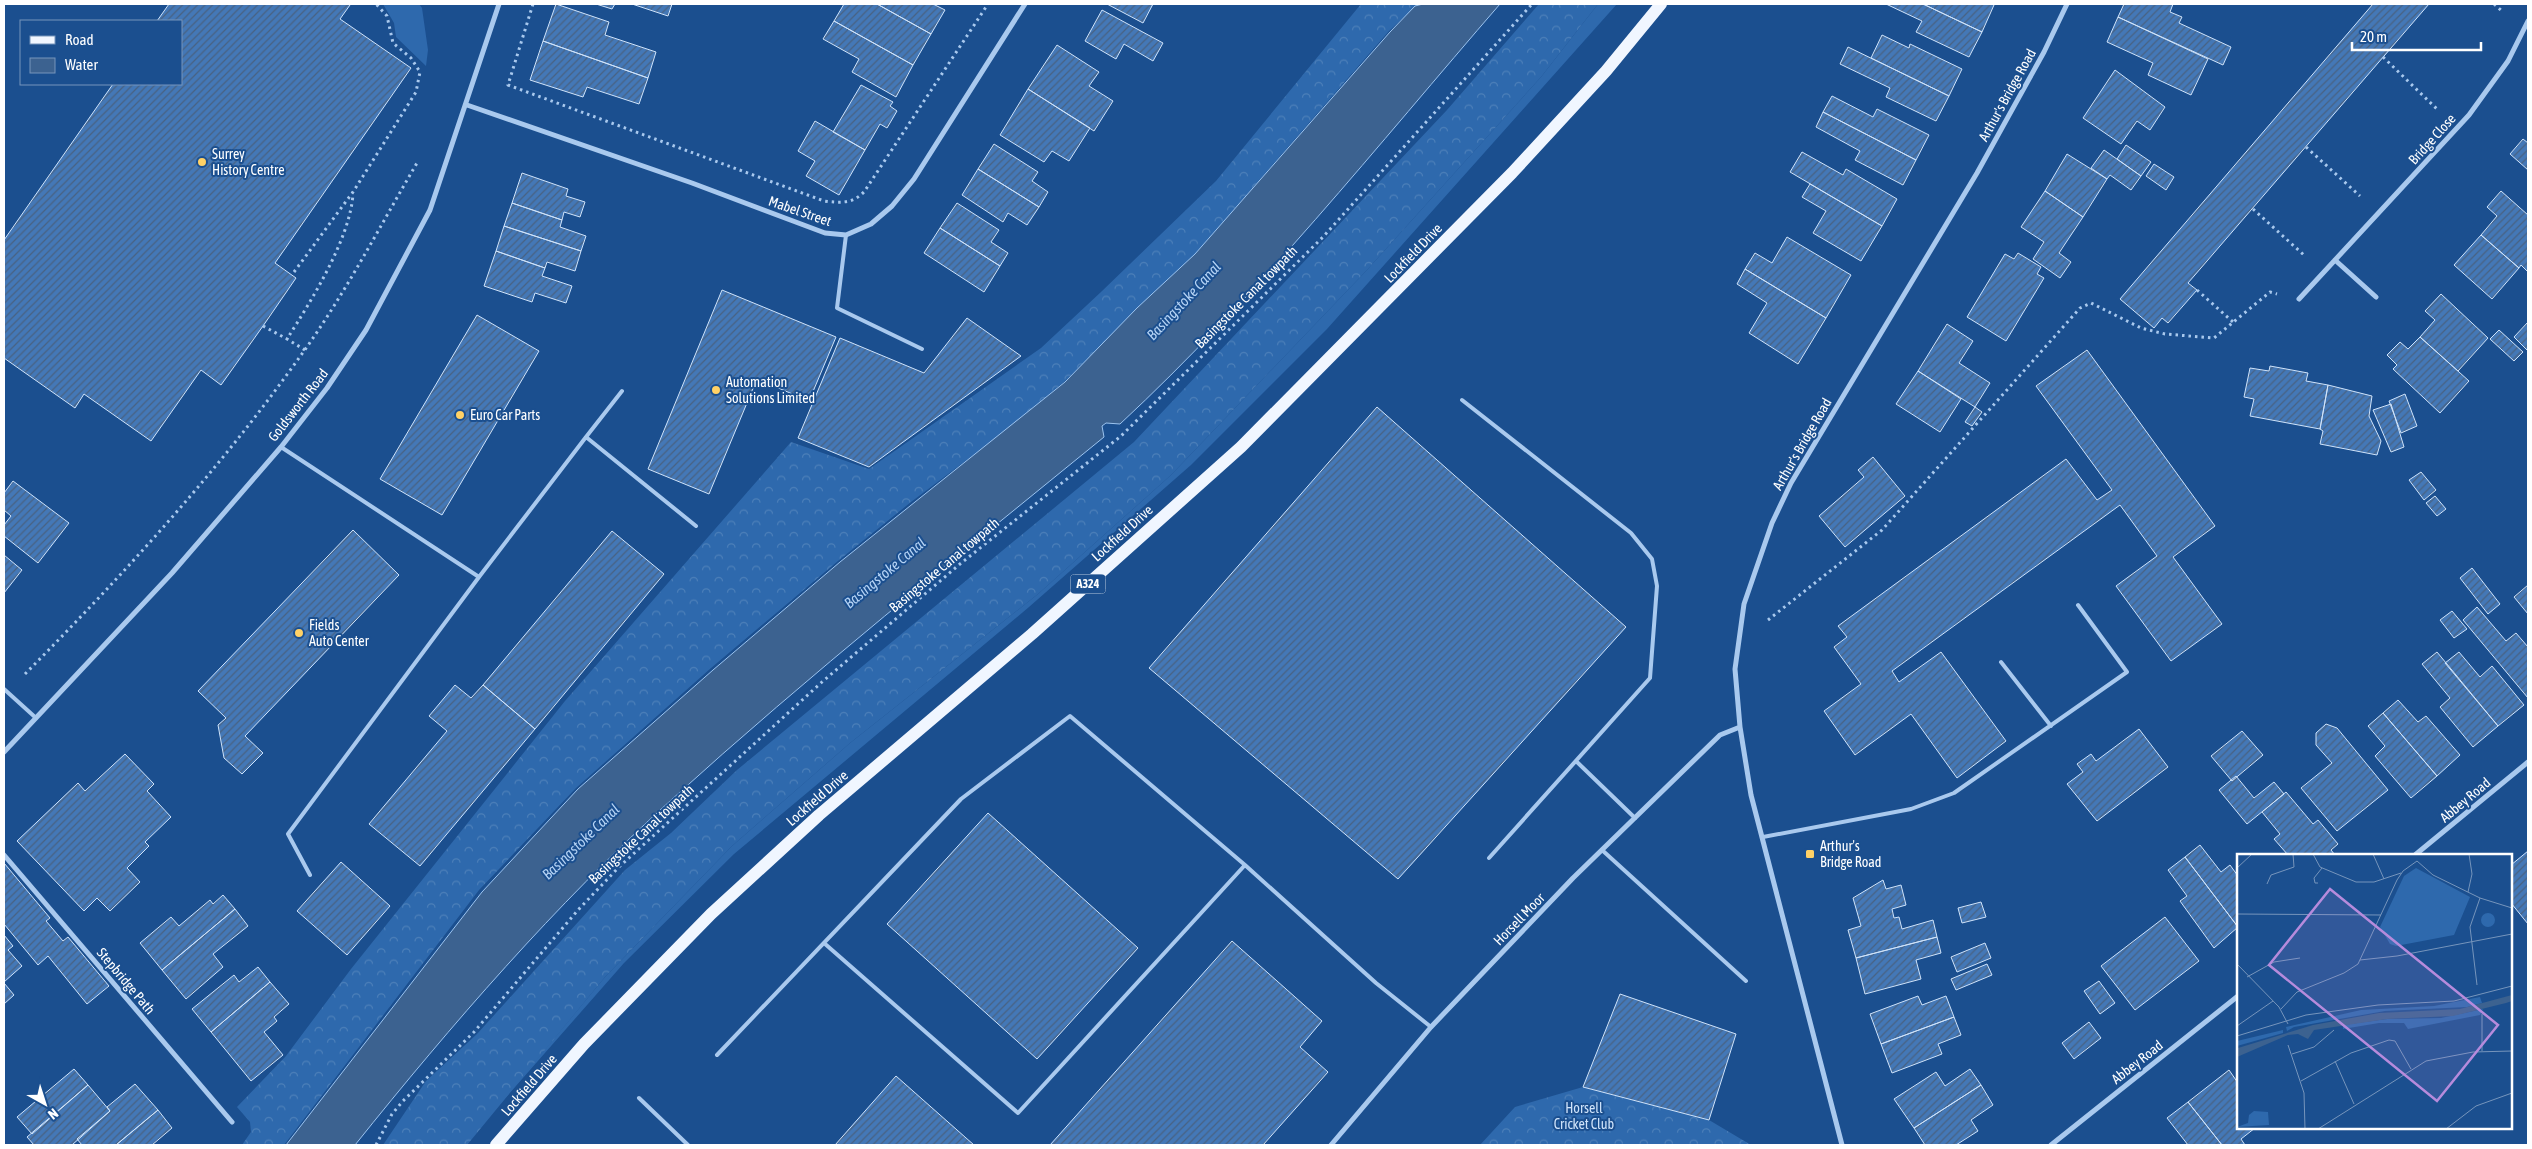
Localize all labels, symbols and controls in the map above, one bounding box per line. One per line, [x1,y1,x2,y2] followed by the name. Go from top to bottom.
[20,20,182,85] legend
[2352,20,2481,52] scale bar
[2360,28,2387,45] text: 20 m
[65,31,94,48] text: Road
[1975,46,2039,144] street label: Arthur's Bridge Road
[65,56,98,73] text: Water
[2405,110,2459,168] street label: Bridge Close
[212,146,285,178] place label: Surrey History Centre
[196,156,208,168] marker: Surrey History Centre
[767,193,833,229] street label: Mabel Street
[1381,220,1445,286] street label: Lockfield Drive
[1192,243,1300,351] street label: Basingstoke Canal towpath
[1143,258,1224,343] water label: Basingstoke Canal
[265,366,331,444] street label: Goldsworth Road
[726,374,815,406] place label: Automation Solutions Limited
[710,384,722,396] marker: Automation Solutions Limited
[1769,395,1835,493] street label: Arthur's Bridge Road
[470,407,540,423] place label: Euro Car Parts
[454,409,466,421] marker: Euro Car Parts
[1088,502,1156,564] street label: Lockfield Drive
[886,514,1002,616] street label: Basingstoke Canal towpath
[841,534,929,612] water label: Basingstoke Canal
[1070,574,1106,594] road number: A324
[309,617,370,649] place label: Fields Auto Center
[293,627,305,639] marker: Fields Auto Center
[783,767,851,829] street label: Lockfield Drive
[2437,774,2493,826] street label: Abbey Road
[585,781,697,887] street label: Basingstoke Canal towpath
[538,801,623,883] water label: Basingstoke Canal
[1820,838,1881,870] place label: Arthur's Bridge Road
[1804,848,1816,860] marker: Arthur's Bridge Road
[2237,854,2512,1129] inset map
[1490,889,1548,948] street label: Horsell Moor
[94,945,158,1017] street label: Stepbridge Path
[2108,1037,2166,1087] street label: Abbey Road
[498,1051,560,1119] street label: Lockfield Drive
[20,1079,70,1129] north arrow
[1554,1100,1615,1132] park label: Horsell Cricket Club
[45,1105,61,1123] text: N

